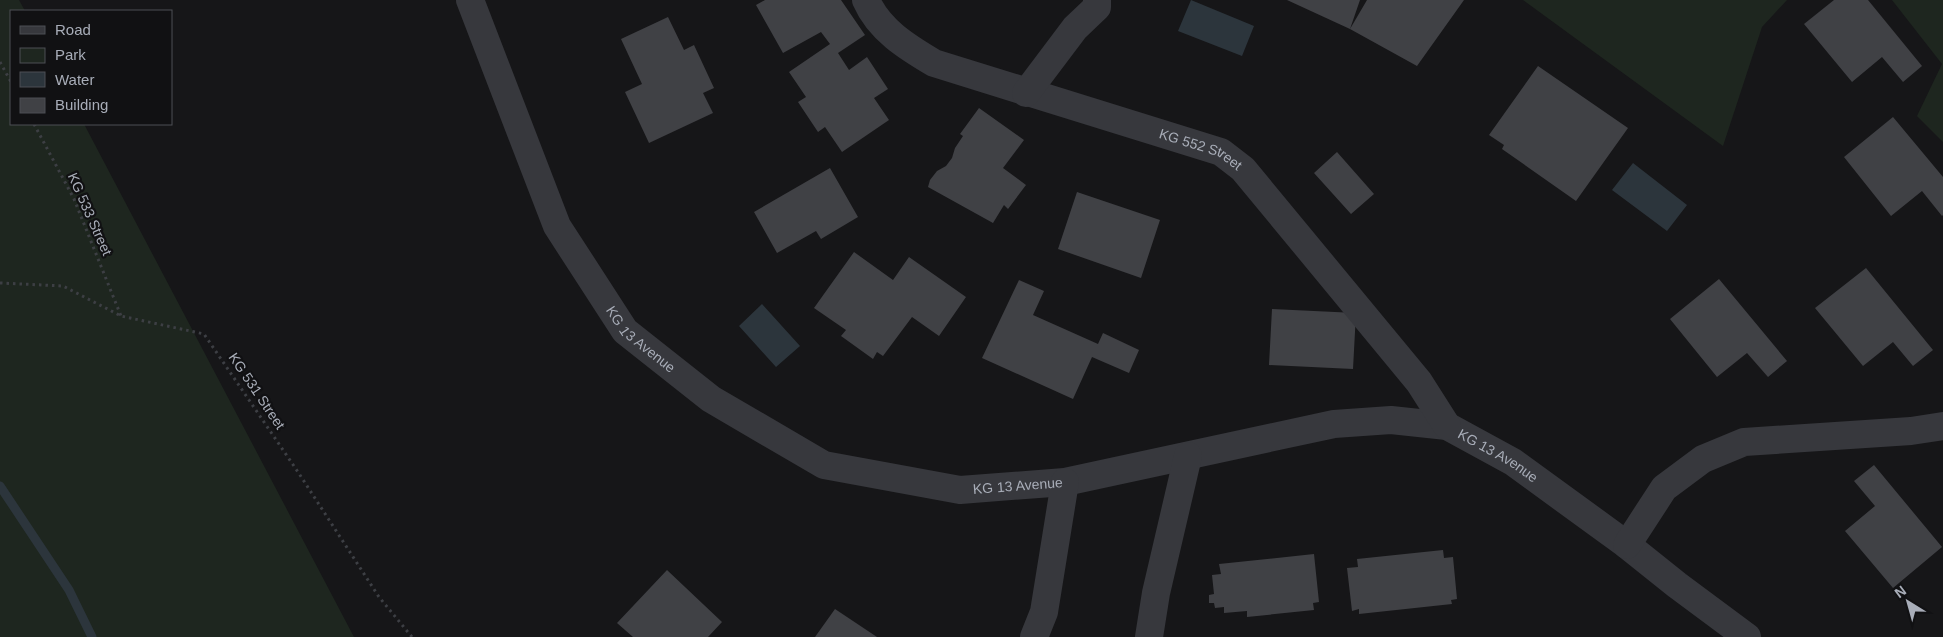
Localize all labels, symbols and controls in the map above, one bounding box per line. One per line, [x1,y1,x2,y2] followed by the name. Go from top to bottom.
[10,10,172,125] legend
[55,21,91,38] text: Road
[55,46,86,63] text: Park
[55,71,94,88] text: Water
[55,96,108,113] text: Building
[1157,125,1245,173] street label: KG 552 Street
[65,170,115,258] street label: KG 533 Street
[603,303,679,376] street label: KG 13 Avenue
[226,350,288,432] street label: KG 531 Street
[1455,426,1541,486] street label: KG 13 Avenue
[972,474,1064,497] street label: KG 13 Avenue
[1883,577,1933,627] north arrow
[1891,582,1909,601] text: N

